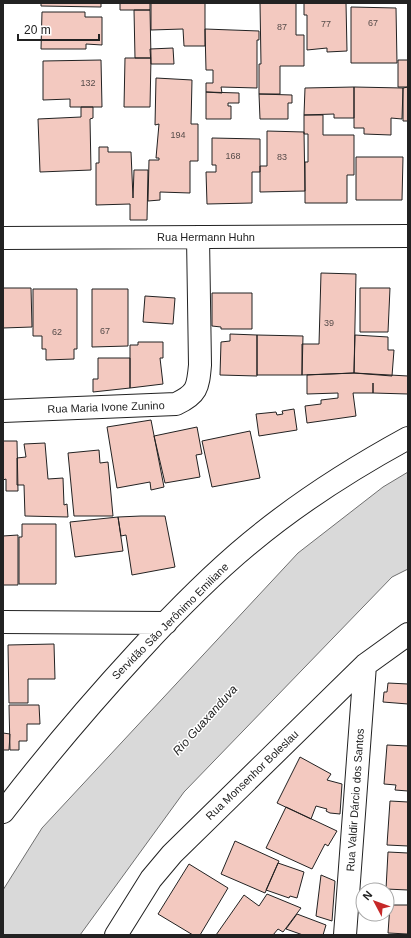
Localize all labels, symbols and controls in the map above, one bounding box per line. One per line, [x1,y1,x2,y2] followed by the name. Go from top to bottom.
[18,16,99,42] scale bar
[368,18,378,28] house number: 67
[321,19,331,29] house number: 77
[277,22,287,32] house number: 87
[24,23,51,37] text: 20 m
[80,78,96,88] house number: 132
[170,130,186,140] house number: 194
[225,151,241,161] house number: 168
[277,152,287,162] house number: 83
[157,231,255,243] street label: Rua Hermann Huhn
[324,318,334,328] house number: 39
[100,326,110,336] house number: 67
[52,327,62,337] house number: 62
[47,399,165,415] street label: Rua Maria Ivone Zunino
[109,560,231,682] street label: Servidão São Jerônimo Emiliane
[170,682,240,758] water label: Rio Guaxanduva
[203,728,301,822] street label: Rua Monsenhor Boleslau
[344,728,366,872] street label: Rua Valdir Dárcio dos Santos
[355,882,395,922] north arrow
[360,888,375,902] text: N

